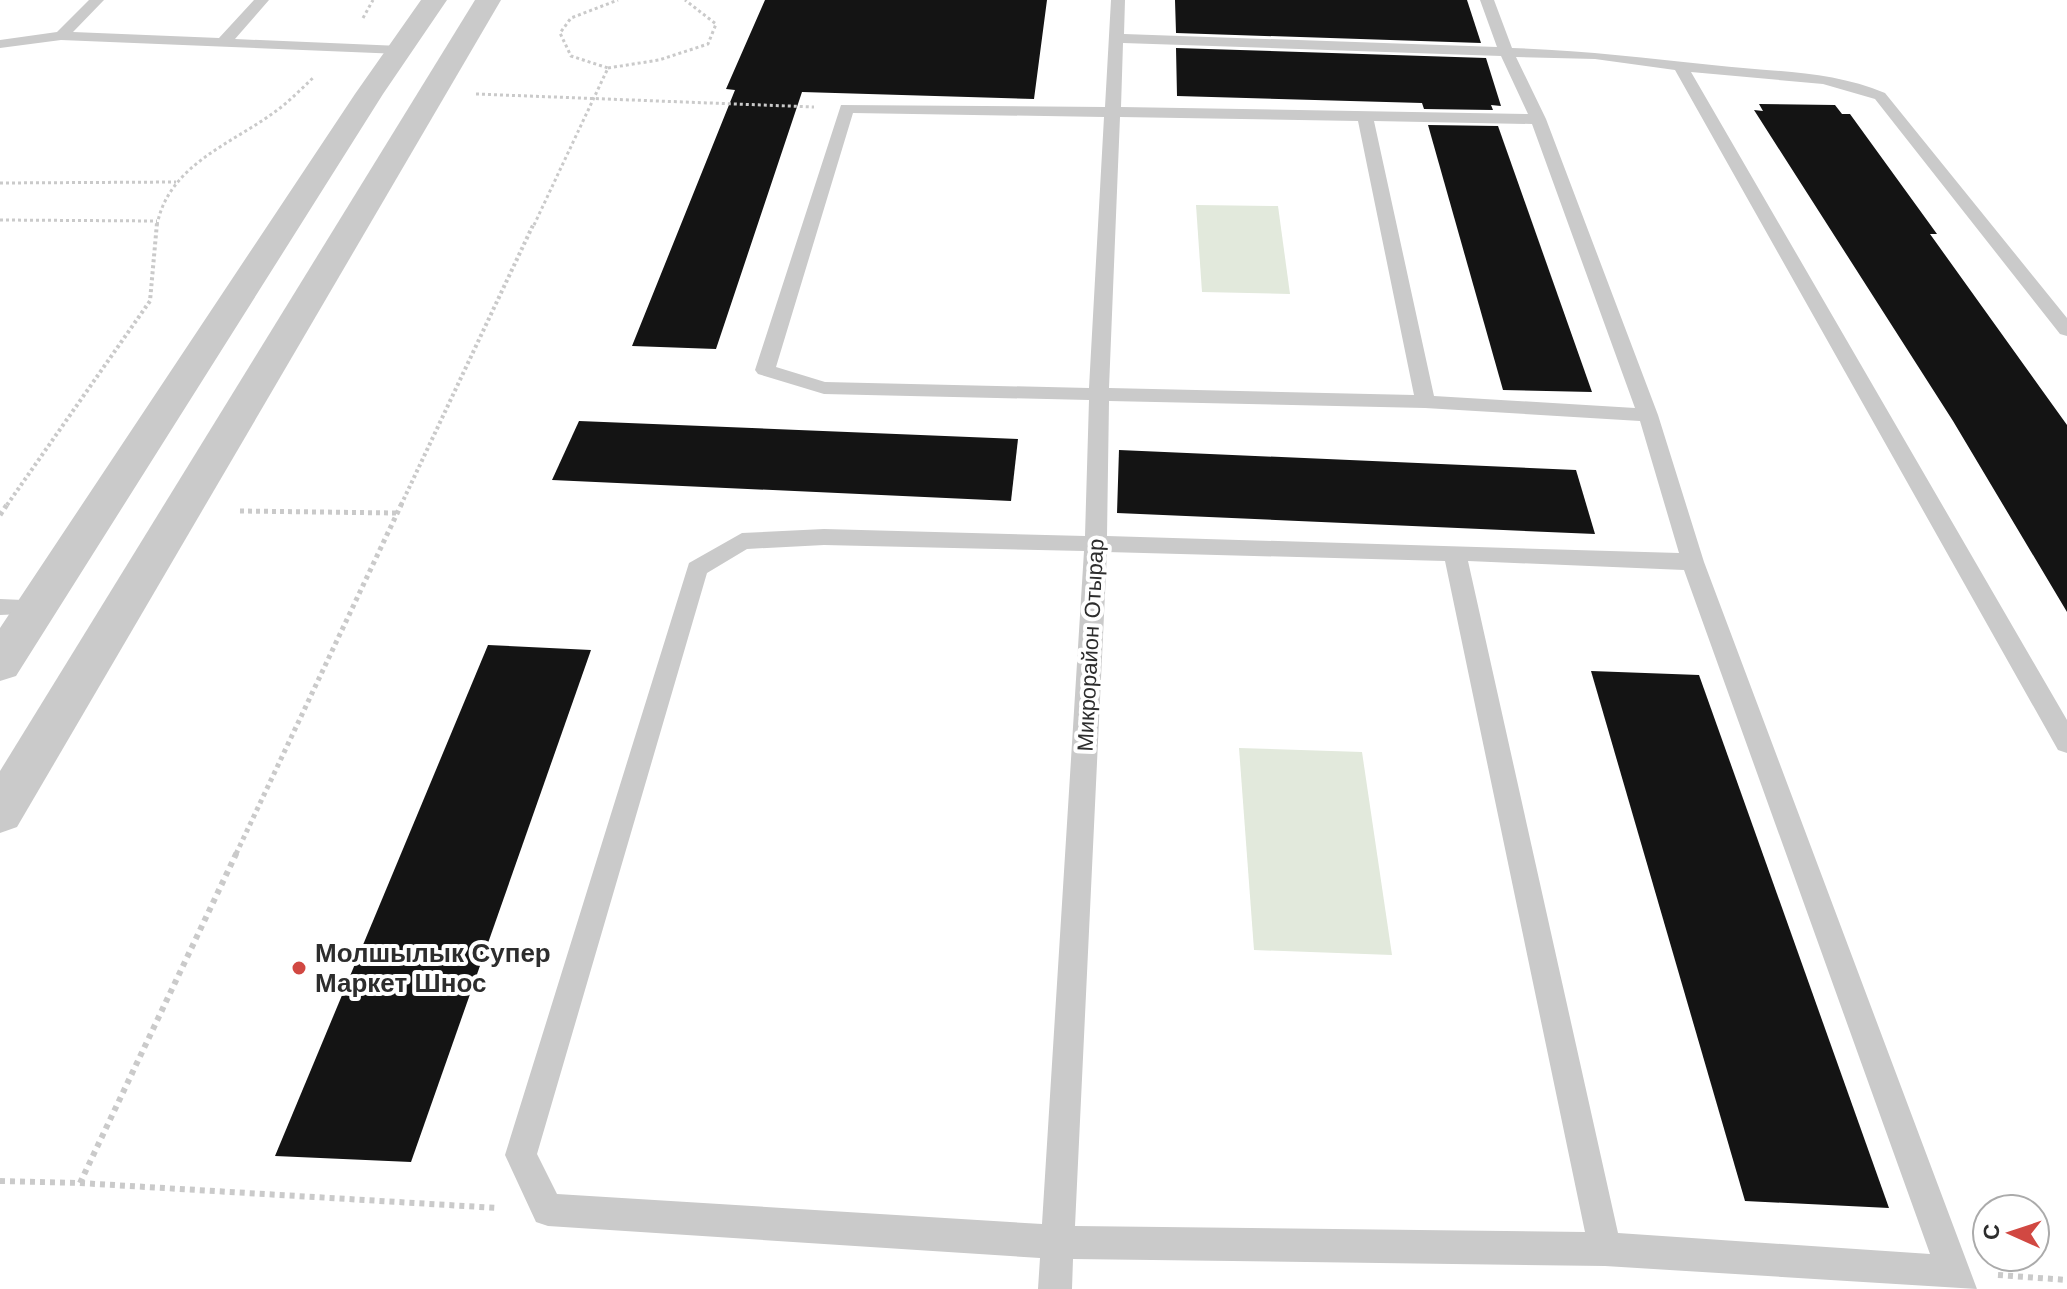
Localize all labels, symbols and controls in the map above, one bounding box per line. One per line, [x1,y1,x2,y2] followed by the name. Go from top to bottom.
[1072,538,1109,752] street label: Микрорайон Отырар
[315,938,551,998] place label: Молшылык Супер Маркет Шнос
[290,959,308,977] marker: Молшылык Супер Маркет Шнос
[1971,1193,2051,1273] north arrow
[1979,1223,2004,1241] text: С

